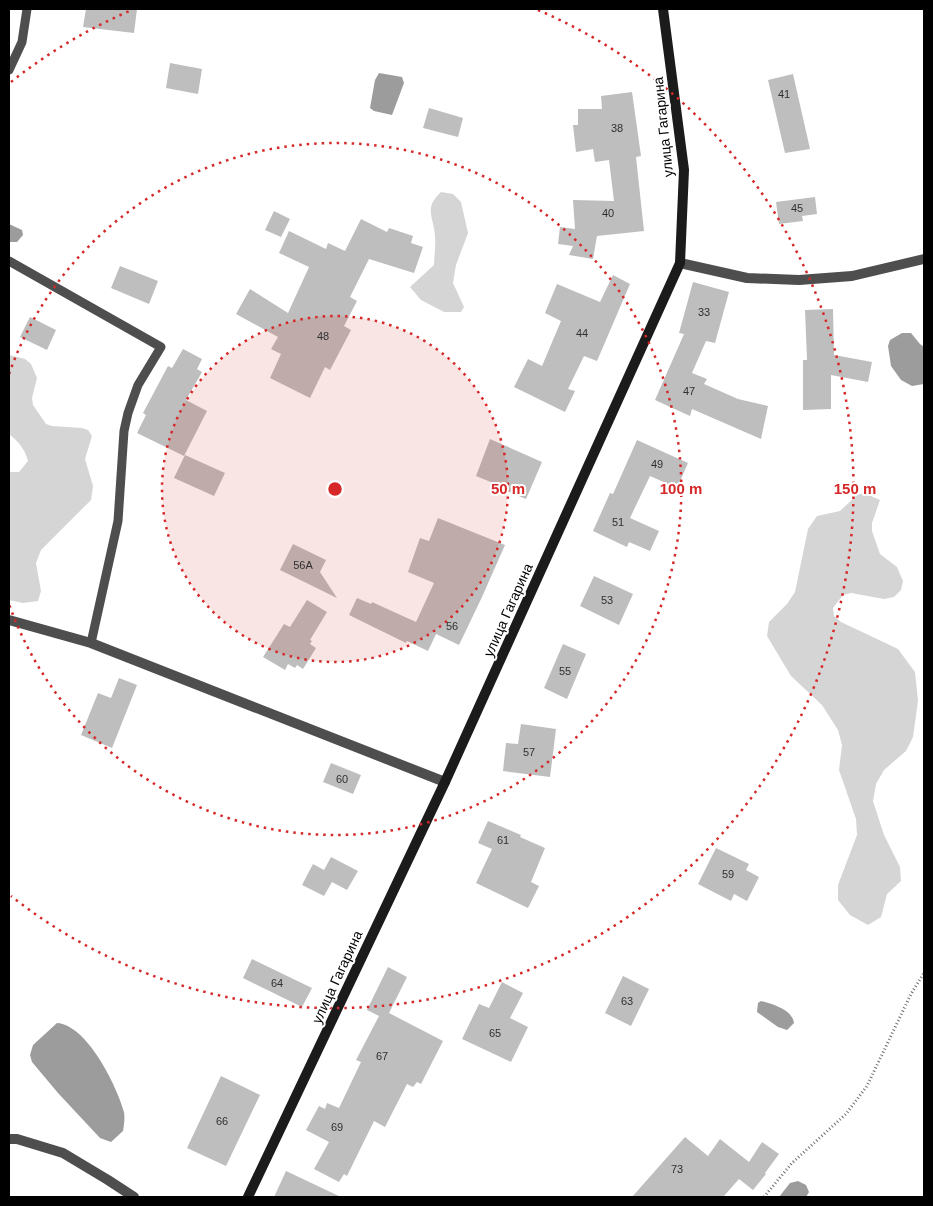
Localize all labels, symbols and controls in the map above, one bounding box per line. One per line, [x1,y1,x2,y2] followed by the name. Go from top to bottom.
[650,76,676,178] street label: улица Гагарина
[778,88,790,100] house number: 41
[611,122,623,134] house number: 38
[791,202,803,214] house number: 45
[602,207,614,219] house number: 40
[698,306,710,318] house number: 33
[576,327,588,339] house number: 44
[317,330,329,342] house number: 48
[683,385,695,397] house number: 47
[651,458,663,470] house number: 49
[326,480,344,498] centre of rings
[491,480,525,497] text: 50 m
[660,480,702,497] text: 100 m
[834,480,876,497] text: 150 m
[612,516,624,528] house number: 51
[293,559,313,571] house number: 56А
[480,561,536,659] street label: улица Гагарина
[601,594,613,606] house number: 53
[446,620,458,632] house number: 56
[559,665,571,677] house number: 55
[523,746,535,758] house number: 57
[336,773,348,785] house number: 60
[497,834,509,846] house number: 61
[722,868,734,880] house number: 59
[308,928,366,1026] street label: улица Гагарина
[271,977,283,989] house number: 64
[621,995,633,1007] house number: 63
[489,1027,501,1039] house number: 65
[376,1050,388,1062] house number: 67
[216,1115,228,1127] house number: 66
[331,1121,343,1133] house number: 69
[671,1163,683,1175] house number: 73

